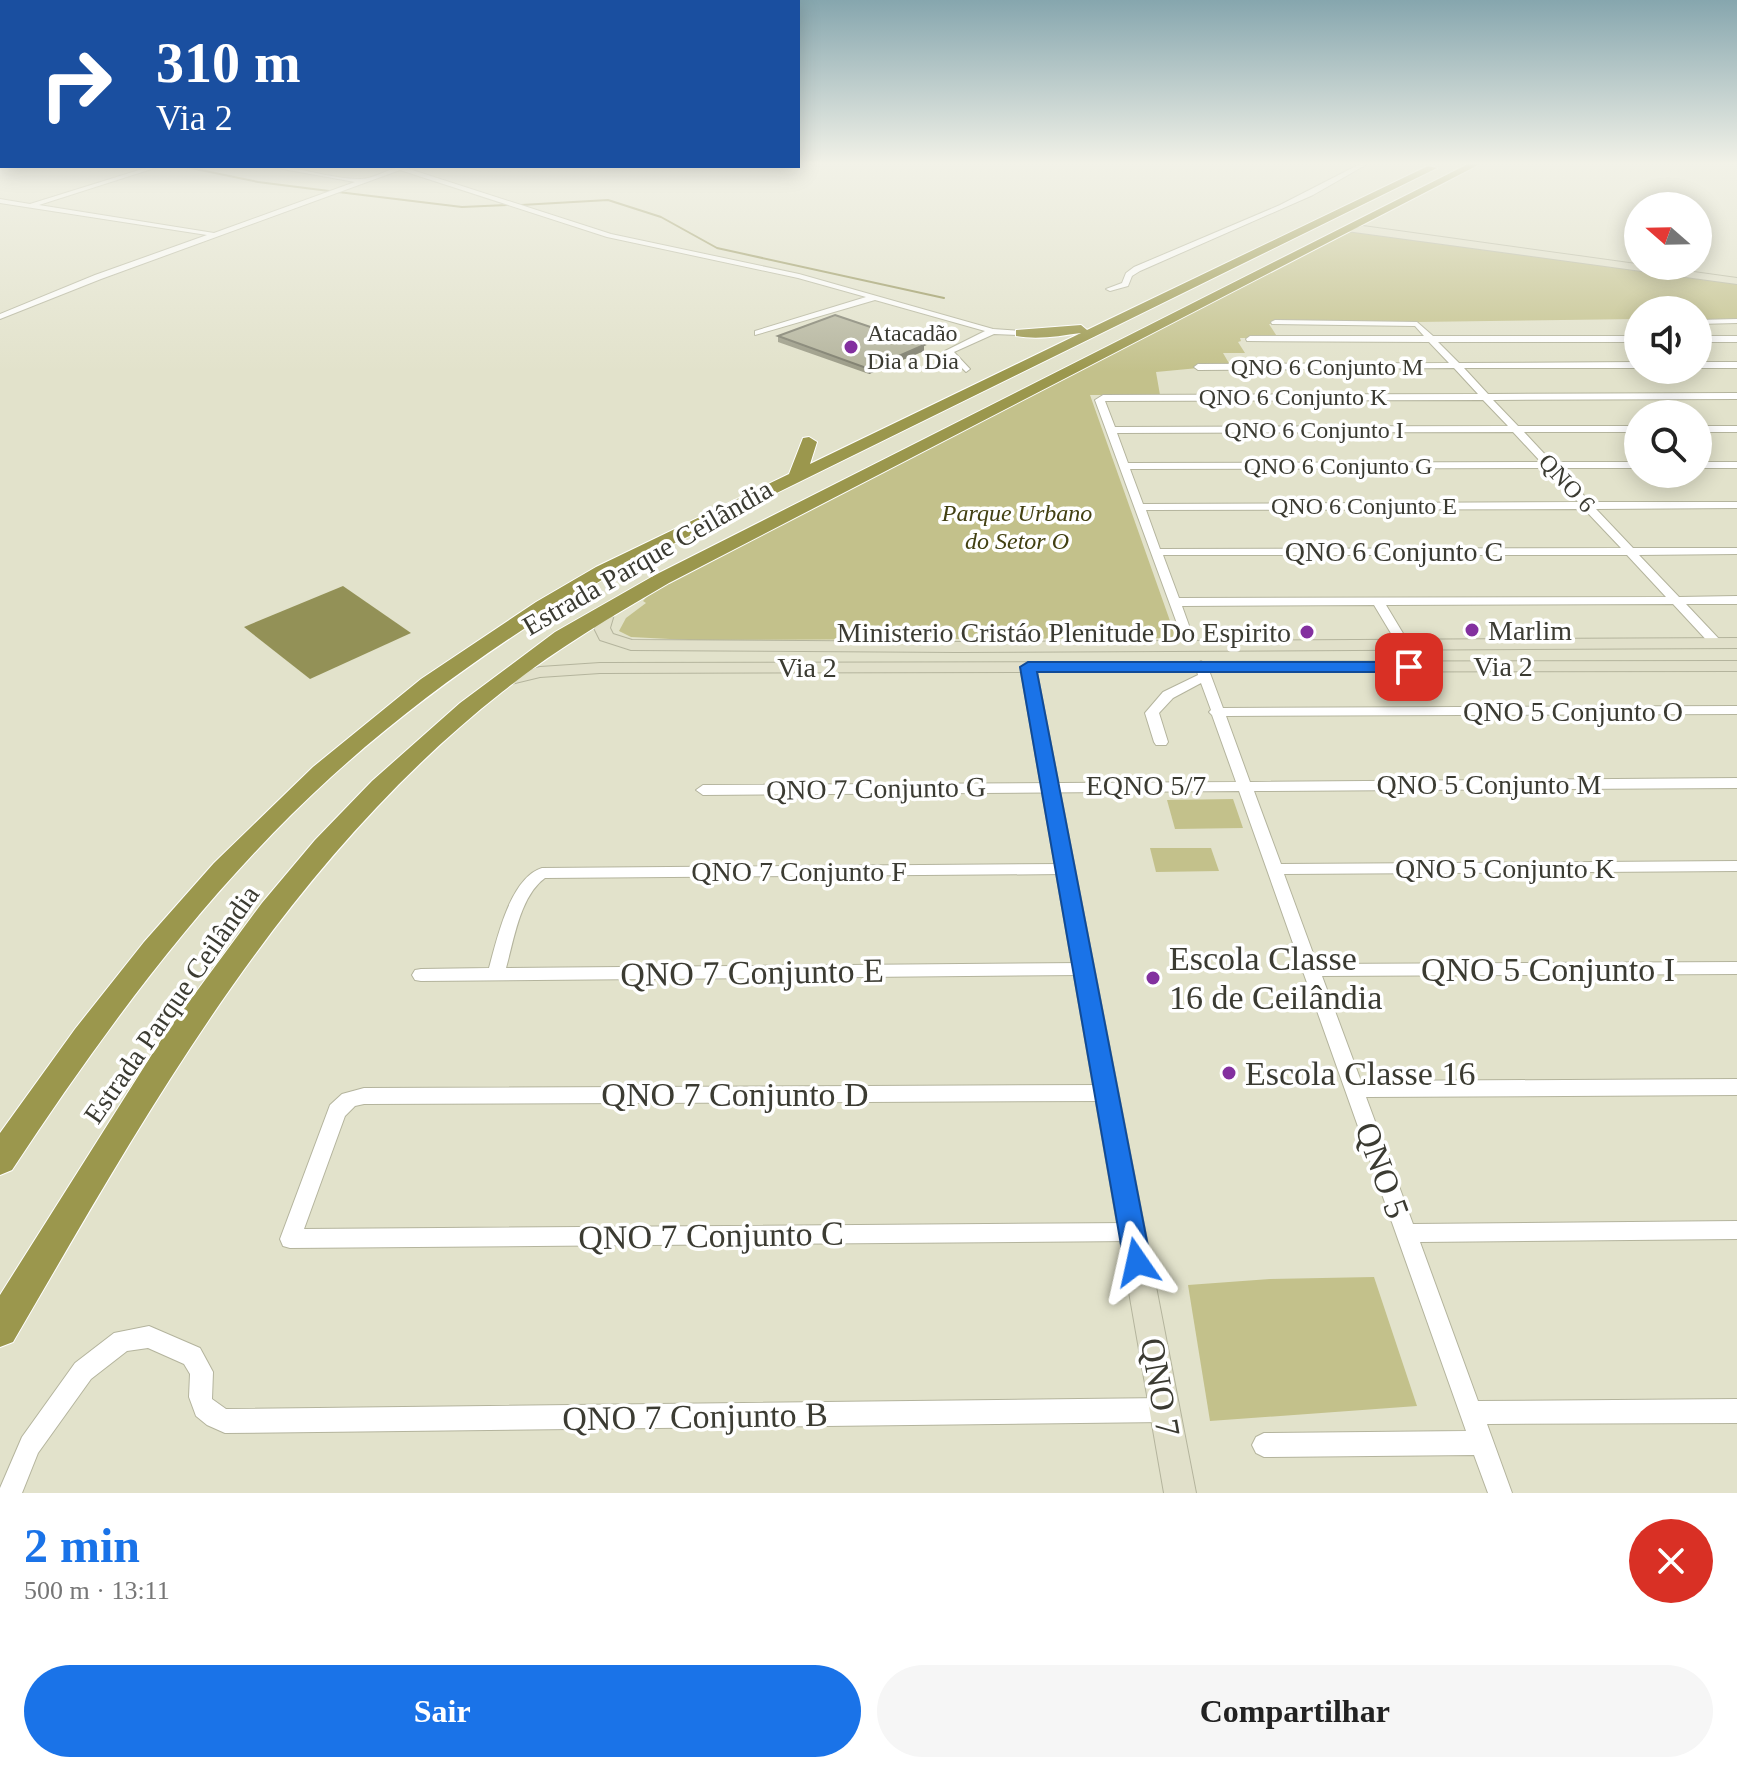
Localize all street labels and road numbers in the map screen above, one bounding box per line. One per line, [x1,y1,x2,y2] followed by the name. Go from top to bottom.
[1231,354,1423,380] street label: QNO 6 Conjunto M
[1199,384,1388,410] street label: QNO 6 Conjunto K
[1224,417,1404,443] street label: QNO 6 Conjunto I
[1534,449,1600,517] street label: QNO 6
[1244,453,1432,479] street label: QNO 6 Conjunto G
[517,473,778,642] street label: Estrada Parque Ceilândia
[1271,493,1457,519] street label: QNO 6 Conjunto E
[1285,536,1503,567] street label: QNO 6 Conjunto C
[1473,651,1533,682] street label: Via 2
[777,652,837,683] street label: Via 2
[1463,696,1683,727] street label: QNO 5 Conjunto O
[1377,769,1601,800] street label: QNO 5 Conjunto M
[1086,770,1206,801] street label: EQNO 5/7
[766,771,986,806] street label: QNO 7 Conjunto G
[1395,853,1615,884] street label: QNO 5 Conjunto K
[691,856,907,887] street label: QNO 7 Conjunto F
[78,879,266,1129] street label: Estrada Parque Ceilândia
[1421,951,1675,988] street label: QNO 5 Conjunto I
[620,952,884,993] street label: QNO 7 Conjunto E
[601,1076,869,1113] street label: QNO 7 Conjunto D
[1348,1117,1417,1223] street label: QNO 5
[578,1215,844,1256] street label: QNO 7 Conjunto C
[1134,1335,1187,1439] street label: QNO 7
[562,1396,828,1437] street label: QNO 7 Conjunto B

